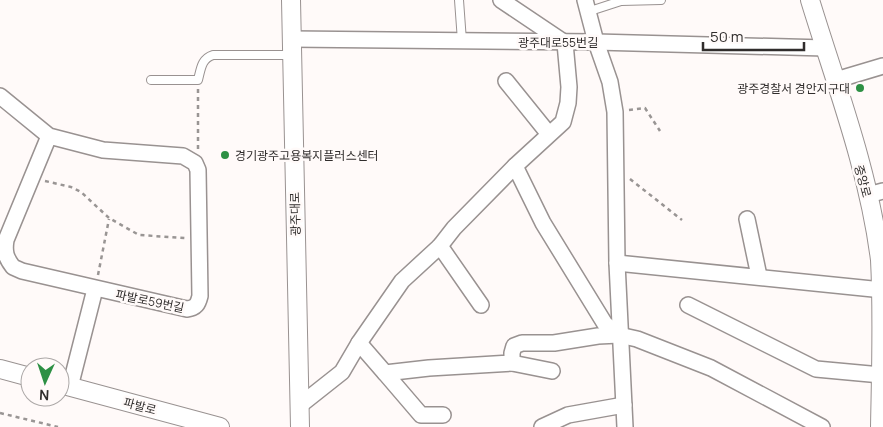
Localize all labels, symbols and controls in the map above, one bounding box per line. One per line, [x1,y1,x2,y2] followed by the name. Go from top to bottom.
[703,20,804,52] scale bar
[710,26,744,47] text: 50 m
[518,34,598,51] street label: 광주대로55번길
[737,80,850,97] place label: 광주경찰서 경안지구대
[854,82,866,94] marker: 광주경찰서 경안지구대
[235,147,379,164] place label: 경기광주고용복지플러스센터
[219,149,231,161] marker: 경기광주고용복지플러스센터
[851,163,875,199] street label: 중앙로
[286,192,304,236] street label: 광주대로
[114,285,186,317] street label: 파발로59번길
[20,357,70,407] north arrow
[39,386,50,405] text: N
[122,394,158,418] street label: 파발로

